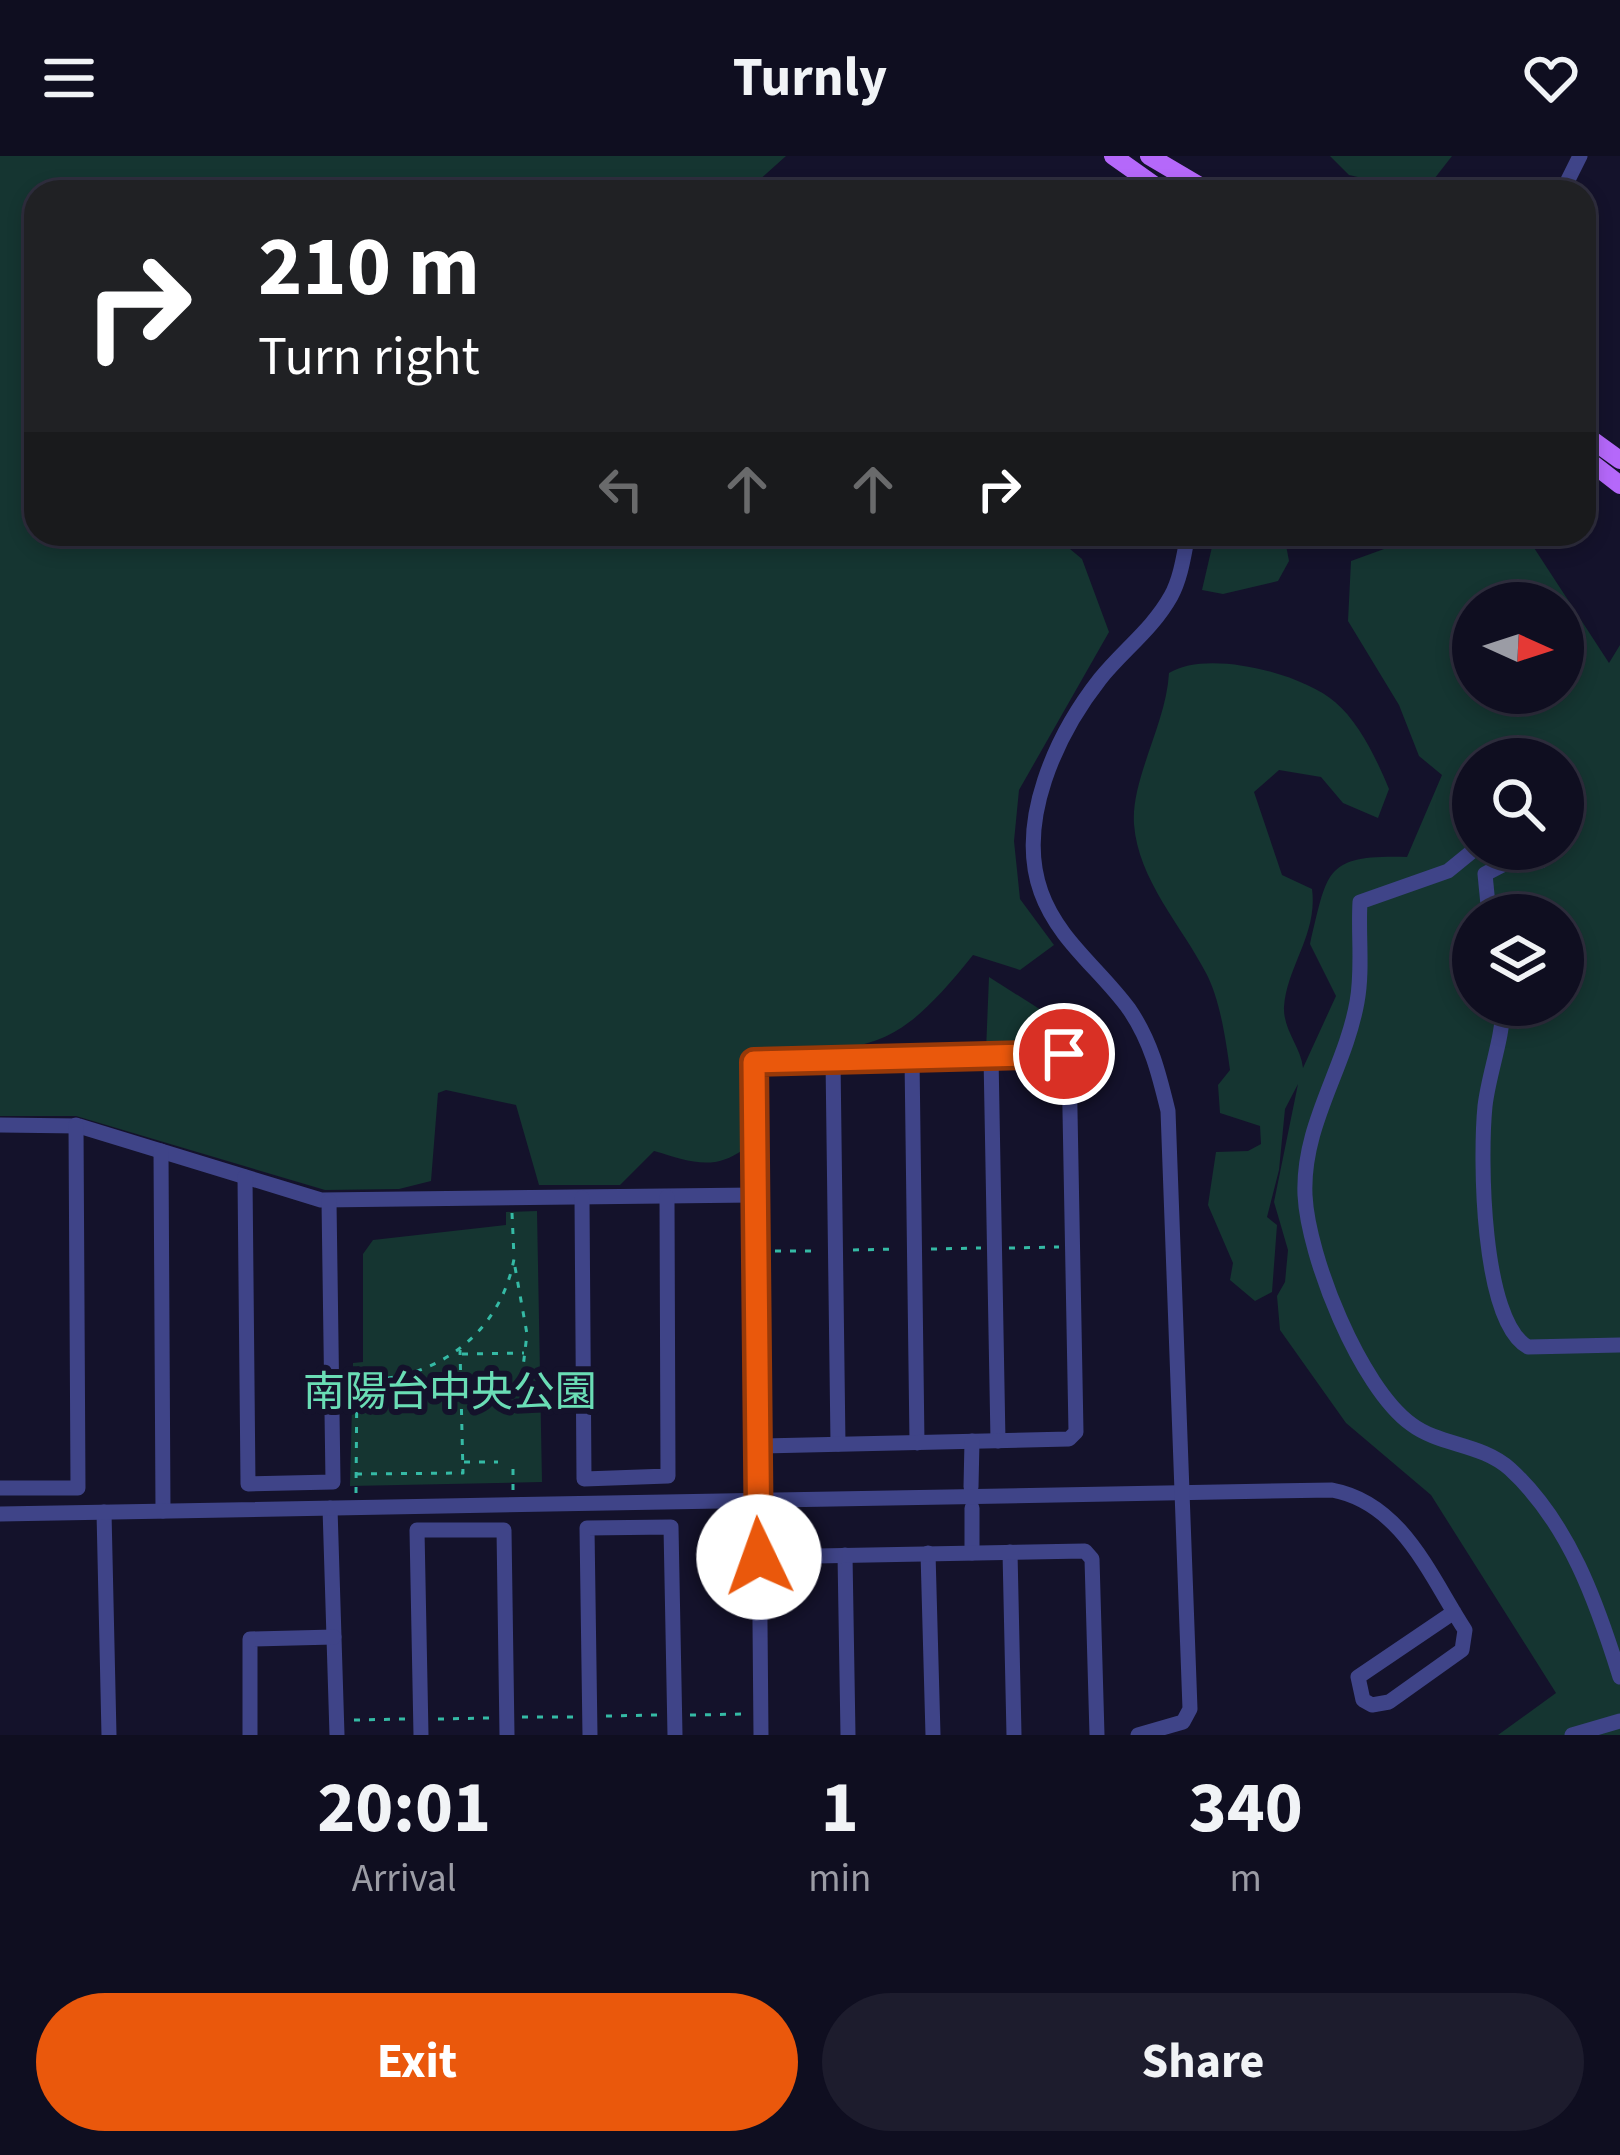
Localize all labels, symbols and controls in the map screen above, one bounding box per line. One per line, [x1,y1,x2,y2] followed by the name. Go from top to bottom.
[733,40,887,117] text: Turnly
[36,45,102,111] icon: menu
[1518,45,1584,111] icon: heart
[258,208,480,328] text: 210 m
[60,228,216,384] icon: right
[258,319,480,396] text: Turn right
[588,456,654,522] icon: left
[714,456,780,522] icon: ahead
[840,456,906,522] icon: ahead
[966,456,1032,522] icon: right
[1452,582,1584,714] north arrow
[1452,582,1584,1026] map controls
[1452,738,1584,870] button: search
[1452,894,1584,1026] button: layers
[1013,1003,1115,1105] pin
[1031,1021,1097,1087] icon: arrive
[303,1363,597,1423] park label: 南陽台中央公園
[696,1494,822,1620] position arrow
[317,1757,491,1860] text: 20:01
[821,1757,859,1860] text: 1
[1189,1757,1303,1860] text: 340
[352,1851,457,1907] text: Arrival
[808,1851,871,1907] text: min
[1230,1851,1262,1907] text: m
[36,1993,798,2131] button: Exit
[822,1993,1584,2131] button: Share

